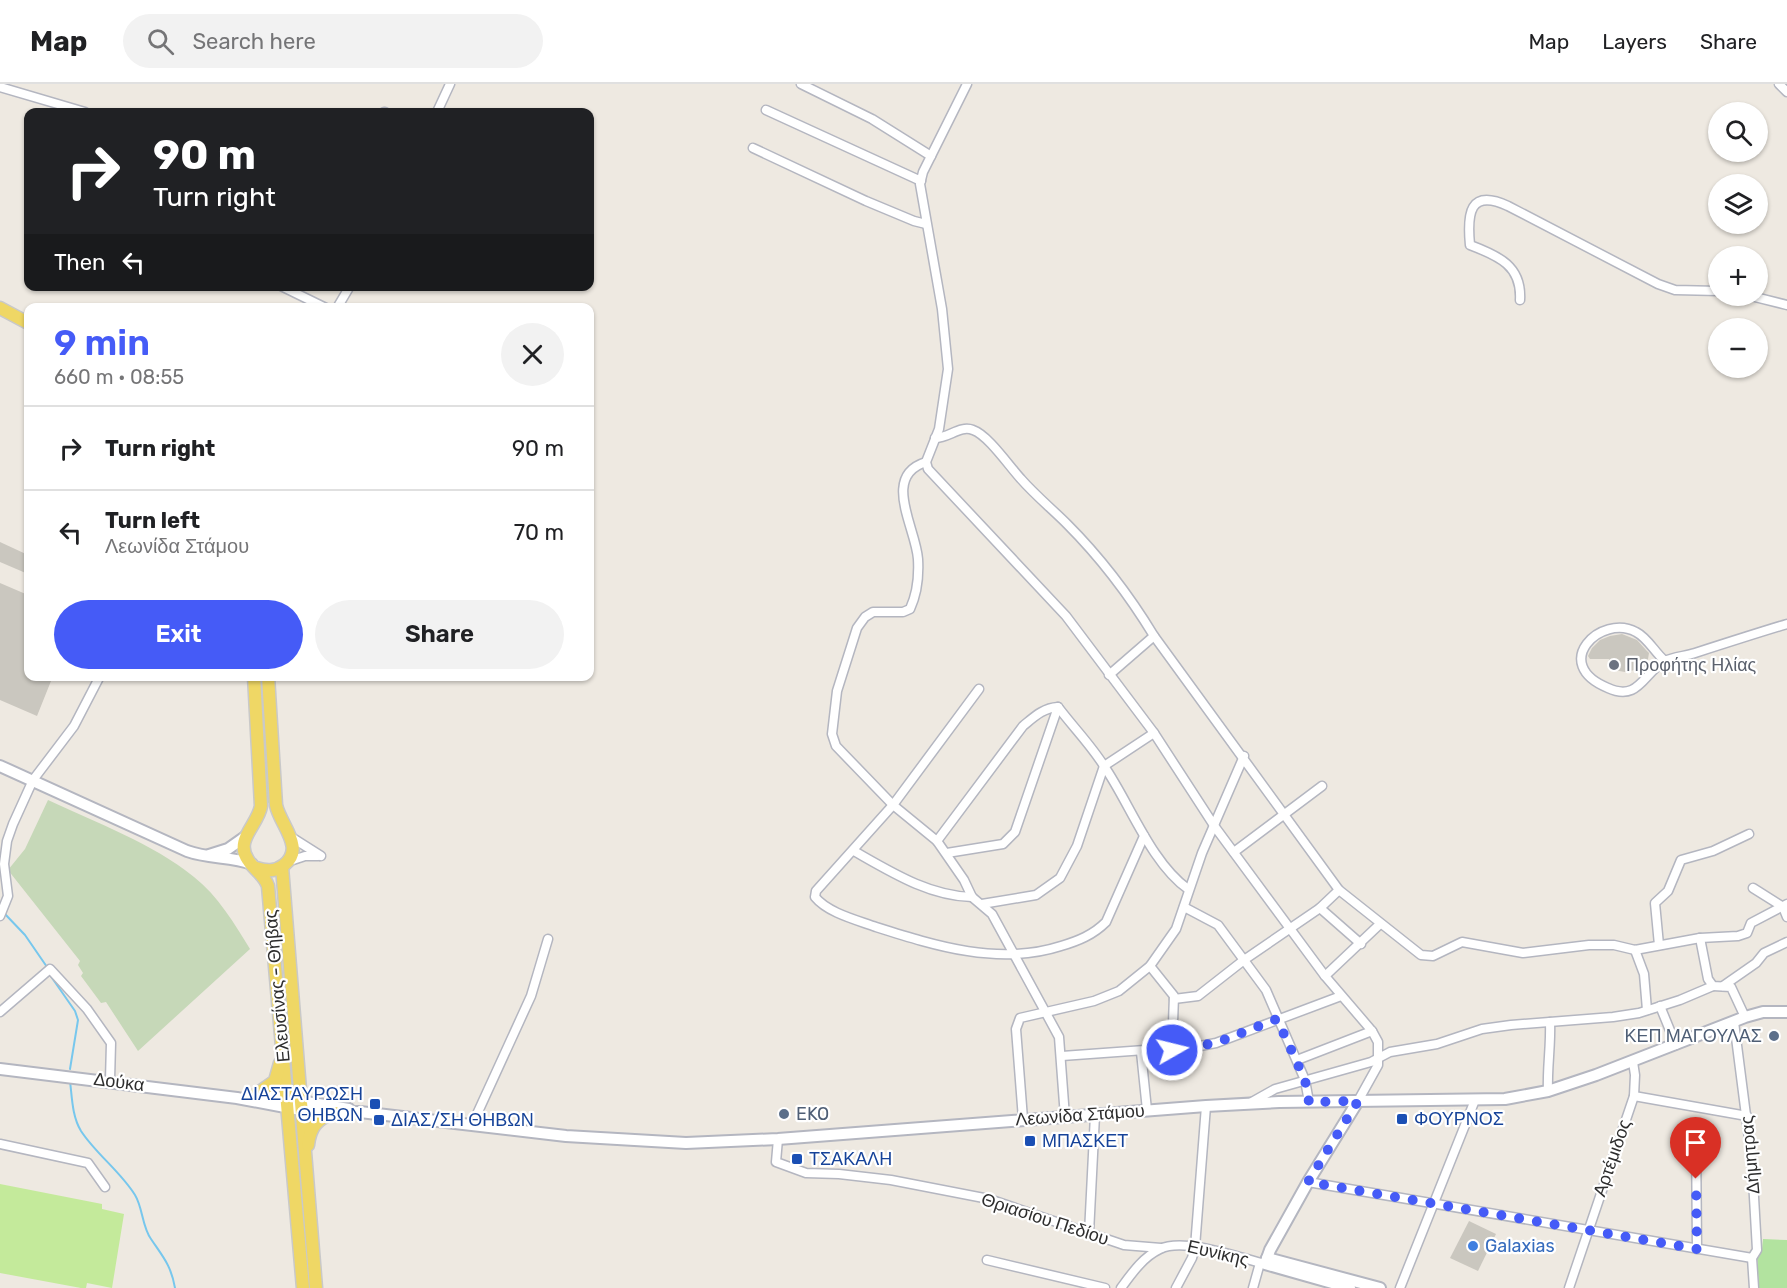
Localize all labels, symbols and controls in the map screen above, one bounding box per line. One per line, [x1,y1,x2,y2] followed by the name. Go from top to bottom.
[123,14,543,68] search box
[30,25,87,58] text: Map
[144,25,177,58] icon: search
[192,28,316,55] text: Search here
[1528,29,1569,54] text: Map
[1602,29,1667,54] text: Layers
[1700,29,1757,54] text: Share
[1708,102,1768,378] map controls
[1708,102,1768,162] button: search
[153,130,256,180] text: 90 m
[54,132,132,210] icon: right
[1708,174,1768,234] button: layers
[153,181,276,213] text: Turn right
[117,246,150,279] icon: left
[1708,246,1768,306] button: +
[54,249,105,276] text: Then
[1708,318,1768,378] button: −
[54,321,150,364] text: 9 min
[501,323,564,386] button: close
[54,365,184,389] text: 660 m · 08:55
[54,432,87,465] icon: right
[105,435,215,462] text: Turn right
[512,435,564,462] text: 90 m
[105,507,200,534] text: Turn left
[54,516,87,549] icon: left
[514,519,564,546] text: 70 m
[105,534,249,558] text: Λεωνίδα Στάμου
[54,600,303,669] button: Exit
[315,600,564,669] button: Share
[1626,654,1757,676] place label: Προφήτης Ηλίας
[1607,658,1621,672] marker: Προφήτης Ηλίας
[259,908,295,1063] street label: Ελευσίνας - Θήβας
[1140,1018,1204,1082] position arrow
[1624,1025,1762,1047] place label: ΚΕΠ ΜΑΓΟΥΛΑΣ
[1767,1029,1781,1043] marker: ΚΕΠ ΜΑΓΟΥΛΑΣ
[92,1068,146,1096] street label: Δούκα
[241,1083,363,1126] place label: ΔΙΑΣΤΑΥΡΩΣΗ ΘΗΒΩΝ
[368,1097,382,1111] marker: ΔΙΑΣΤΑΥΡΩΣΗ ΘΗΒΩΝ
[1015,1100,1145,1130] street label: Λεωνίδα Στάμου
[796,1103,829,1125] place label: EKO
[777,1107,791,1121] marker: EKO
[1414,1108,1504,1130] place label: ΦΟΥΡΝΟΣ
[391,1109,534,1131] place label: ΔΙΑΣ/ΣΗ ΘΗΒΩΝ
[1395,1112,1409,1126] marker: ΦΟΥΡΝΟΣ
[372,1113,386,1127] marker: ΔΙΑΣ/ΣΗ ΘΗΒΩΝ
[1736,1114,1764,1195] street label: Δήμητρας
[1589,1116,1636,1199] street label: Αρτέμιδος
[1670,1117,1721,1179] pin
[1679,1126,1712,1159] icon: arrive
[1042,1130,1128,1152] place label: ΜΠΑΣΚΕΤ
[1023,1134,1037,1148] marker: ΜΠΑΣΚΕΤ
[809,1148,892,1170] place label: ΤΣΑΚΑΛΗ
[790,1152,804,1166] marker: ΤΣΑΚΑΛΗ
[978,1188,1112,1250] street label: Θριασίου Πεδίου
[1185,1235,1251,1271] street label: Ευνίκης
[1485,1235,1555,1257] place label: Galaxias
[1466,1239,1480,1253] marker: Galaxias

